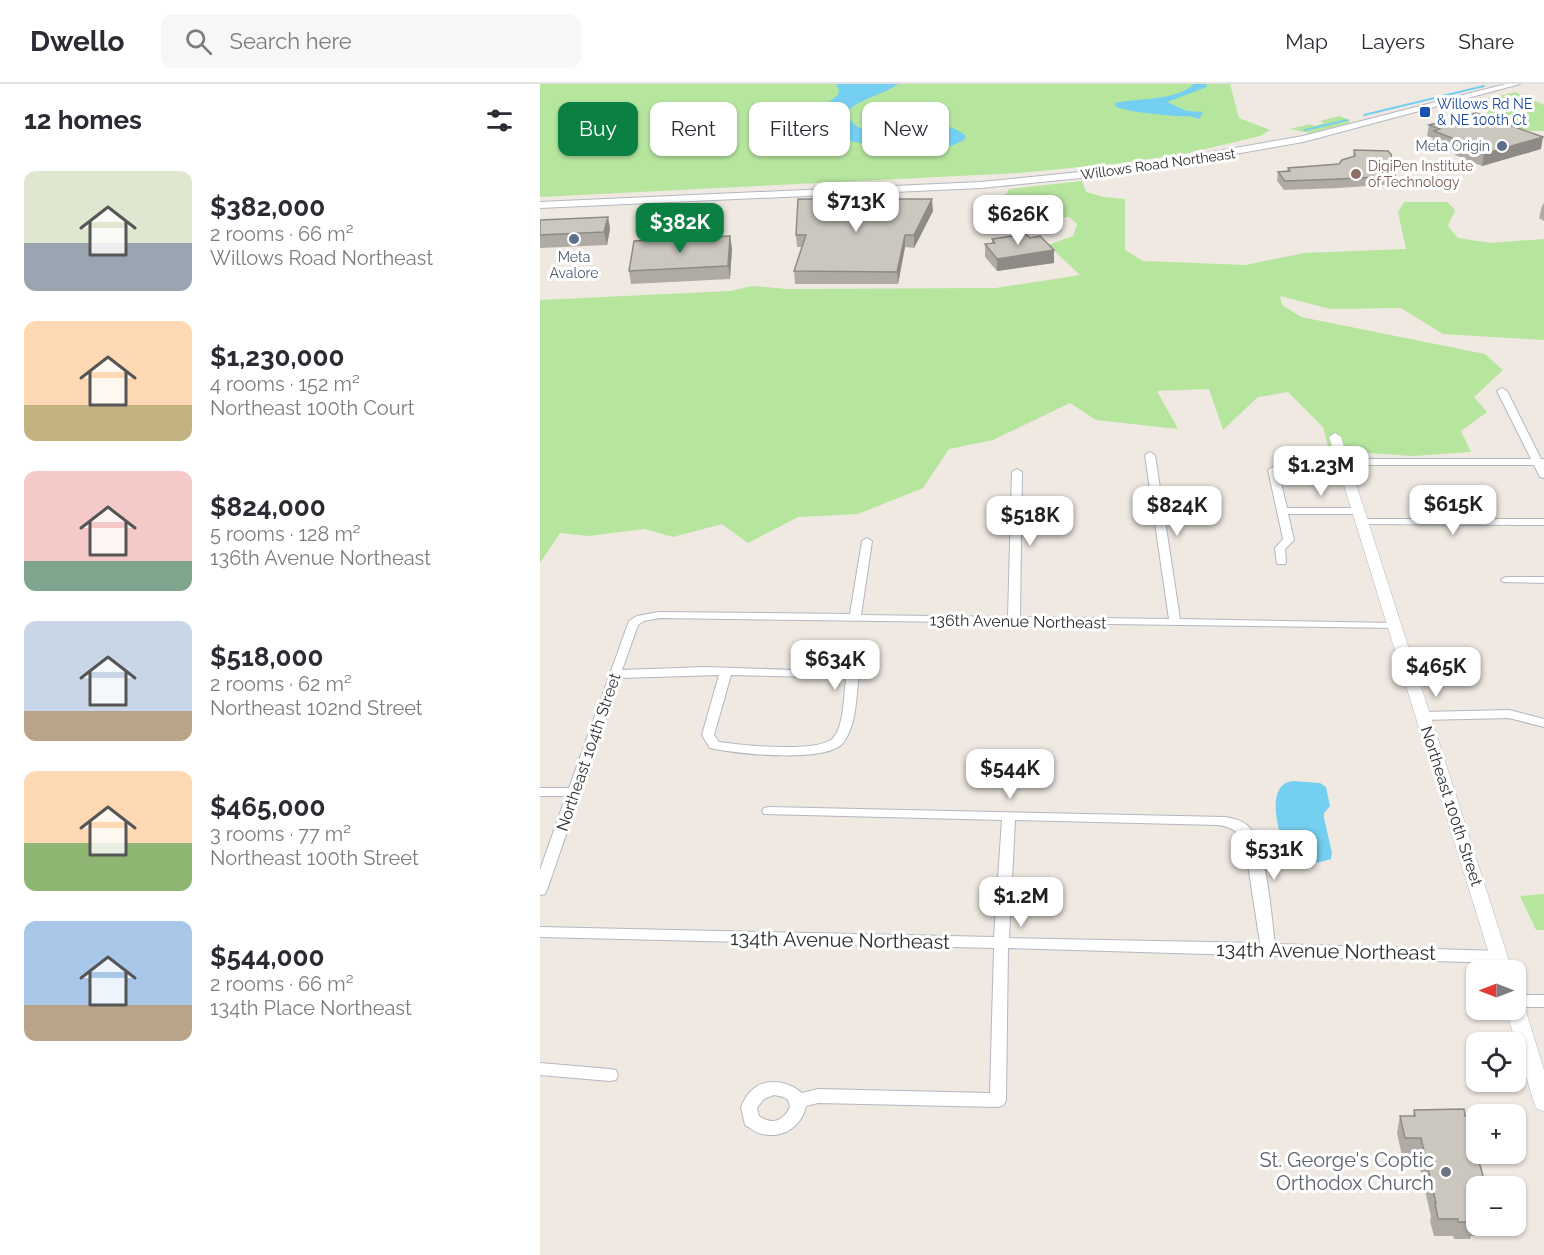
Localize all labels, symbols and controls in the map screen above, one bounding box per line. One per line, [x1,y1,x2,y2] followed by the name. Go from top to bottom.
[161,14,581,68] search box
[30,25,125,58] text: Dwello
[182,25,215,58] icon: search
[230,28,352,54] text: Search here
[1285,29,1328,54] text: Map
[1361,29,1425,54] text: Layers
[1458,29,1514,54] text: Share
[1437,96,1532,128] place label: Willows Rd NE & NE 100th Ct
[558,102,638,156] chip: Buy
[650,102,737,156] chip: Rent
[749,102,850,156] chip: Filters
[862,102,949,156] chip: New
[483,104,516,137] icon: filters
[24,105,142,135] text: 12 homes
[1418,105,1432,119] marker: Willows Rd NE & NE 100th Ct
[1416,138,1490,154] place label: Meta Origin
[1495,139,1509,153] marker: Meta Origin
[1080,145,1237,183] street label: Willows Road Northeast
[1368,158,1473,190] place label: DigiPen Institute of Technology
[1349,167,1363,181] marker: DigiPen Institute of Technology
[814,182,898,233] pin: $713K
[827,189,885,213] text: $713K
[210,192,325,222] text: $382,000
[72,195,144,267] icon: home
[976,195,1060,246] pin: $626K
[987,202,1049,226] text: $626K
[638,203,722,254] pin: $382K
[650,210,710,234] text: $382K
[210,222,353,246] text: 2 rooms · 66 m²
[567,232,581,246] marker: Meta Avalore
[210,246,433,270] text: Willows Road Northeast
[550,249,598,281] place label: Meta Avalore
[210,342,344,372] text: $1,230,000
[72,345,144,417] icon: home
[210,372,360,396] text: 4 rooms · 152 m²
[210,396,414,420] text: Northeast 100th Court
[1272,446,1370,497] pin: $1.23M
[1288,453,1354,477] text: $1.23M
[1411,485,1495,536] pin: $615K
[1135,486,1219,537] pin: $824K
[210,492,326,522] text: $824,000
[1423,492,1483,516] text: $615K
[1147,493,1207,517] text: $824K
[72,495,144,567] icon: home
[988,496,1072,547] pin: $518K
[1000,503,1060,527] text: $518K
[210,522,361,546] text: 5 rooms · 128 m²
[210,546,431,570] text: 136th Avenue Northeast
[929,610,1107,633] street label: 136th Avenue Northeast
[793,640,877,691] pin: $634K
[210,642,323,672] text: $518,000
[72,645,144,717] icon: home
[805,647,865,671] text: $634K
[1394,647,1478,698] pin: $465K
[1406,654,1466,678] text: $465K
[552,670,625,834] street label: Northeast 104th Street
[210,672,352,696] text: 2 rooms · 62 m²
[210,696,423,720] text: Northeast 102nd Street
[1417,724,1487,889] street label: Northeast 100th Street
[968,749,1052,800] pin: $544K
[980,756,1040,780] text: $544K
[210,792,325,822] text: $465,000
[72,795,144,867] icon: home
[210,822,351,846] text: 3 rooms · 77 m²
[1232,830,1316,881] pin: $531K
[1245,837,1303,861] text: $531K
[210,846,419,870] text: Northeast 100th Street
[979,877,1063,928] pin: $1.2M
[993,884,1049,908] text: $1.2M
[730,926,950,954] street label: 134th Avenue Northeast
[1216,937,1436,965] street label: 134th Avenue Northeast
[210,942,325,972] text: $544,000
[72,945,144,1017] icon: home
[1466,960,1526,1020] north arrow
[1466,960,1526,1236] map controls
[210,972,353,996] text: 2 rooms · 66 m²
[210,996,412,1020] text: 134th Place Northeast
[1466,1032,1526,1092] button: locate
[1466,1104,1526,1164] button: +
[1260,1148,1434,1195] place label: St. George's Coptic Orthodox Church
[1439,1165,1453,1179] marker: St. George's Coptic Orthodox Church
[1466,1176,1526,1236] button: −

